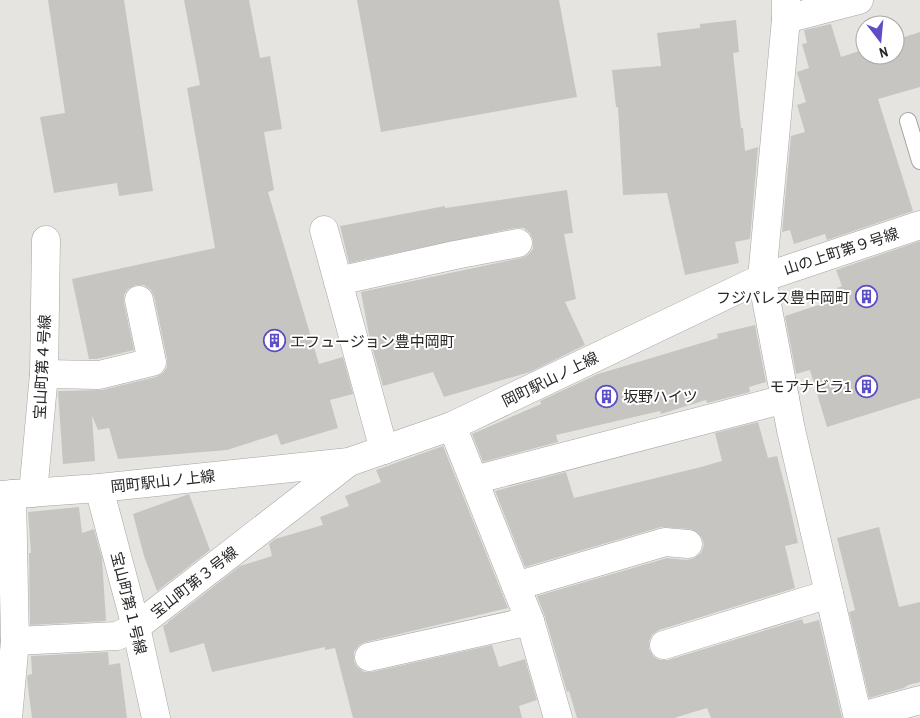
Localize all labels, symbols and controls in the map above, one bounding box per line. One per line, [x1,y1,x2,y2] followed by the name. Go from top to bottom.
[855,15,905,65] north arrow
[877,43,890,62] text: N
[781,222,901,280] street label: 山の上町第９号線
[854,285,878,309] building icon: フジパレス豊中岡町
[716,287,850,308] place label: フジパレス豊中岡町
[29,314,55,420] street label: 宝山町第４号線
[262,329,286,353] building icon: エフュージョン豊中岡町
[290,331,455,352] place label: エフュージョン豊中岡町
[498,347,602,411] street label: 岡町駅山ノ上線
[855,374,879,398] building icon: モアナビラ1
[769,376,851,397] place label: モアナビラ1
[595,384,619,408] building icon: 坂野ハイツ
[623,386,698,407] place label: 坂野ハイツ
[110,465,216,497] street label: 岡町駅山ノ上線
[146,541,242,623] street label: 宝山町第３号線
[106,550,152,656] street label: 宝山町第１号線

